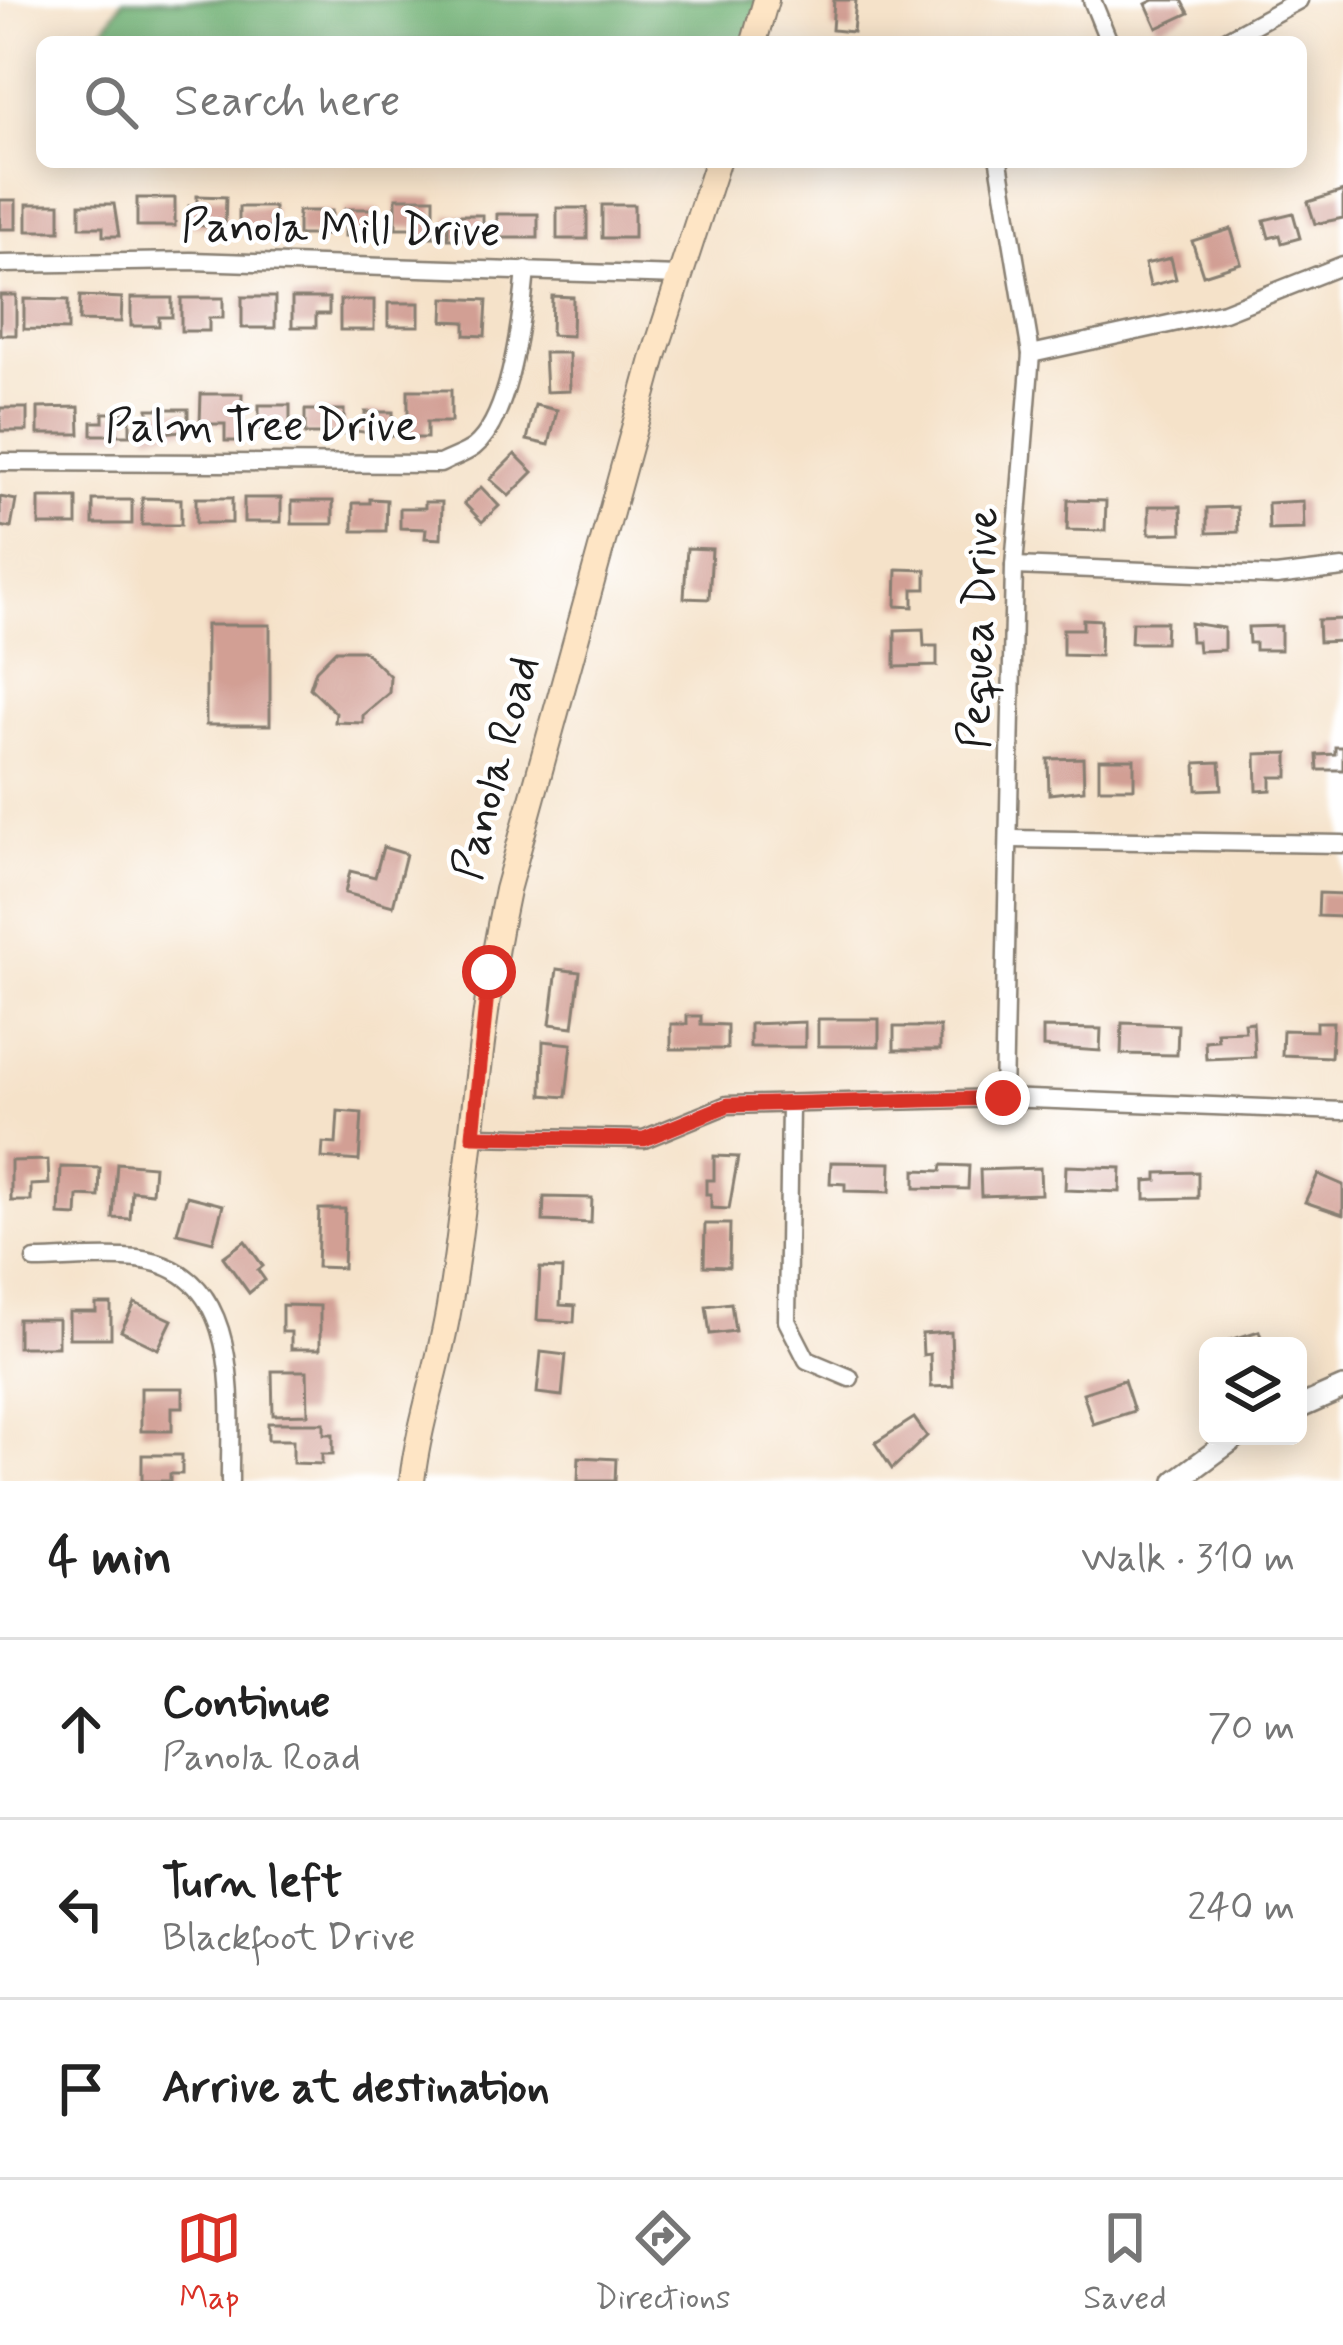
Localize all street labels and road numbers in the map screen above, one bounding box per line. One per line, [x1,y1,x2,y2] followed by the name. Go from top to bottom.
[181,198,501,262] street label: Panola Mill Drive
[105,398,417,457] street label: Palm Tree Drive
[946,506,1014,750] street label: Pequea Drive
[439,650,555,886] street label: Panola Road

